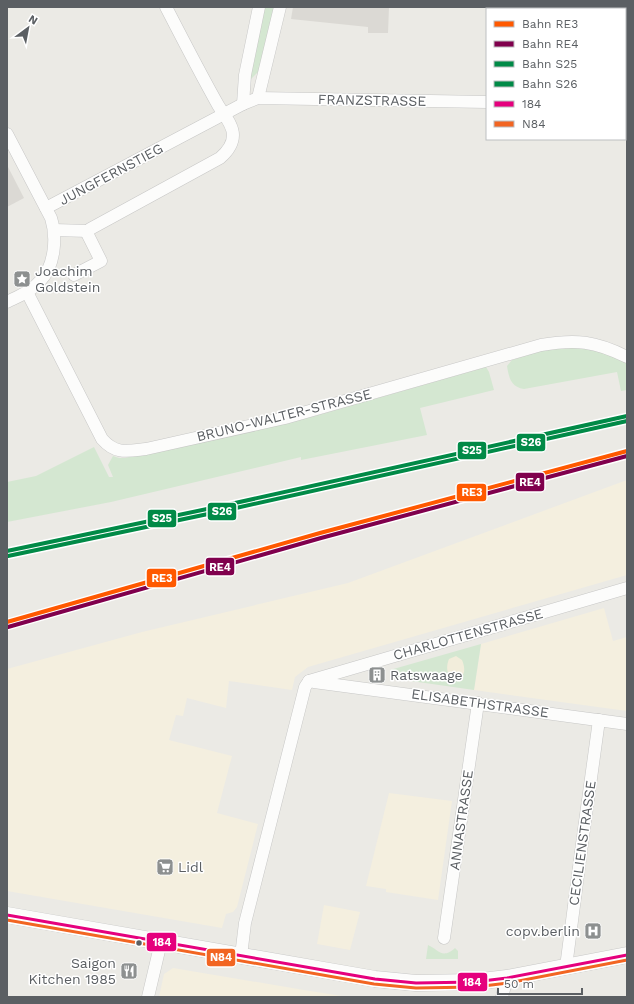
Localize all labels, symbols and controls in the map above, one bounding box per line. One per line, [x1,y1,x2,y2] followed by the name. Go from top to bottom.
[8,8,48,48] north arrow
[486,8,626,140] legend
[26,12,40,28] text: N
[522,17,578,31] text: Bahn RE3
[522,37,579,51] text: Bahn RE4
[522,57,577,71] text: Bahn S25
[522,77,578,91] text: Bahn S26
[318,91,426,109] street label: FRANZSTRASSE
[522,97,541,111] text: 184
[522,117,546,131] text: N84
[56,140,166,208] street label: JUNGFERNSTIEG
[35,263,100,295] place label: Joachim Goldstein
[12,269,32,289] place icon: Joachim Goldstein
[195,385,373,445] street label: BRUNO-WALTER-STRASSE
[516,433,546,452] line badge: S26
[521,436,541,449] text: S26
[457,441,487,460] line badge: S25
[462,444,482,457] text: S25
[515,472,545,492] line badge: RE4
[519,476,541,489] text: RE4
[456,483,487,502] line badge: RE3
[461,486,483,499] text: RE3
[207,502,237,521] line badge: S26
[212,505,232,518] text: S26
[147,509,177,528] line badge: S25
[152,512,172,525] text: S25
[205,557,235,576] line badge: RE4
[209,561,231,574] text: RE4
[146,568,177,588] line badge: RE3
[151,572,173,585] text: RE3
[391,605,545,663] street label: CHARLOTTENSTRASSE
[367,665,387,685] building icon: Ratswaage
[390,667,463,683] place label: Ratswaage
[410,685,550,721] street label: ELISABETHSTRASSE
[446,769,476,871] street label: ANNASTRASSE
[565,779,599,907] street label: CECILIENSTRASSE
[155,857,175,877] supermarket icon: Lidl
[178,859,204,875] place label: Lidl
[583,921,603,941] hospital icon: copv.berlin
[506,923,580,939] place label: copv.berlin
[146,932,177,952] line badge: 184
[153,936,171,949] text: 184
[134,938,144,948] unlabelled marker
[206,948,236,967] line badge: N84
[210,951,232,964] text: N84
[29,955,116,987] place label: Saigon Kitchen 1985
[119,961,139,981] restaurant icon: Saigon Kitchen 1985
[498,970,582,996] scale bar
[457,972,488,992] line badge: 184
[463,976,481,989] text: 184
[504,977,534,991] text: 50 m

